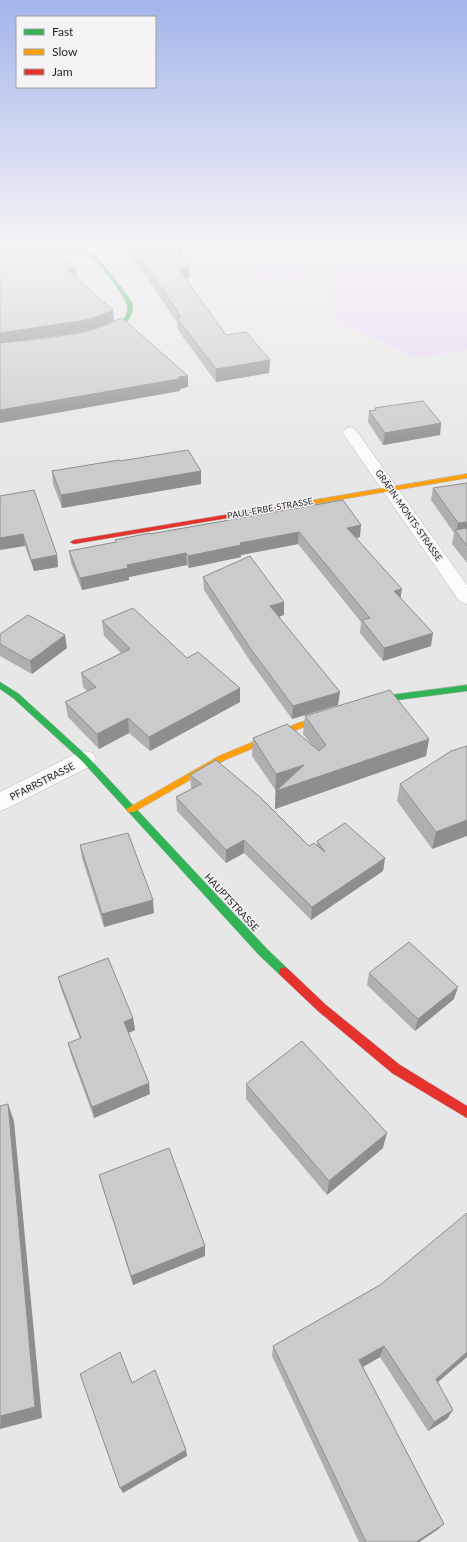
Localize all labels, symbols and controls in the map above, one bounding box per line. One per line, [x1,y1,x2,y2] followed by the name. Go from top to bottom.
[16,16,156,88] legend
[52,24,74,39] text: Fast
[52,44,78,59] text: Slow
[52,64,73,79] text: Jam
[373,467,445,563] street label: GRÄFIN-MONTS-STRASSE
[226,495,314,521] street label: PAUL-ERBE-STRASSE
[7,759,77,803] street label: PFARRSTRASSE
[202,871,262,933] street label: HAUPTSTRASSE

